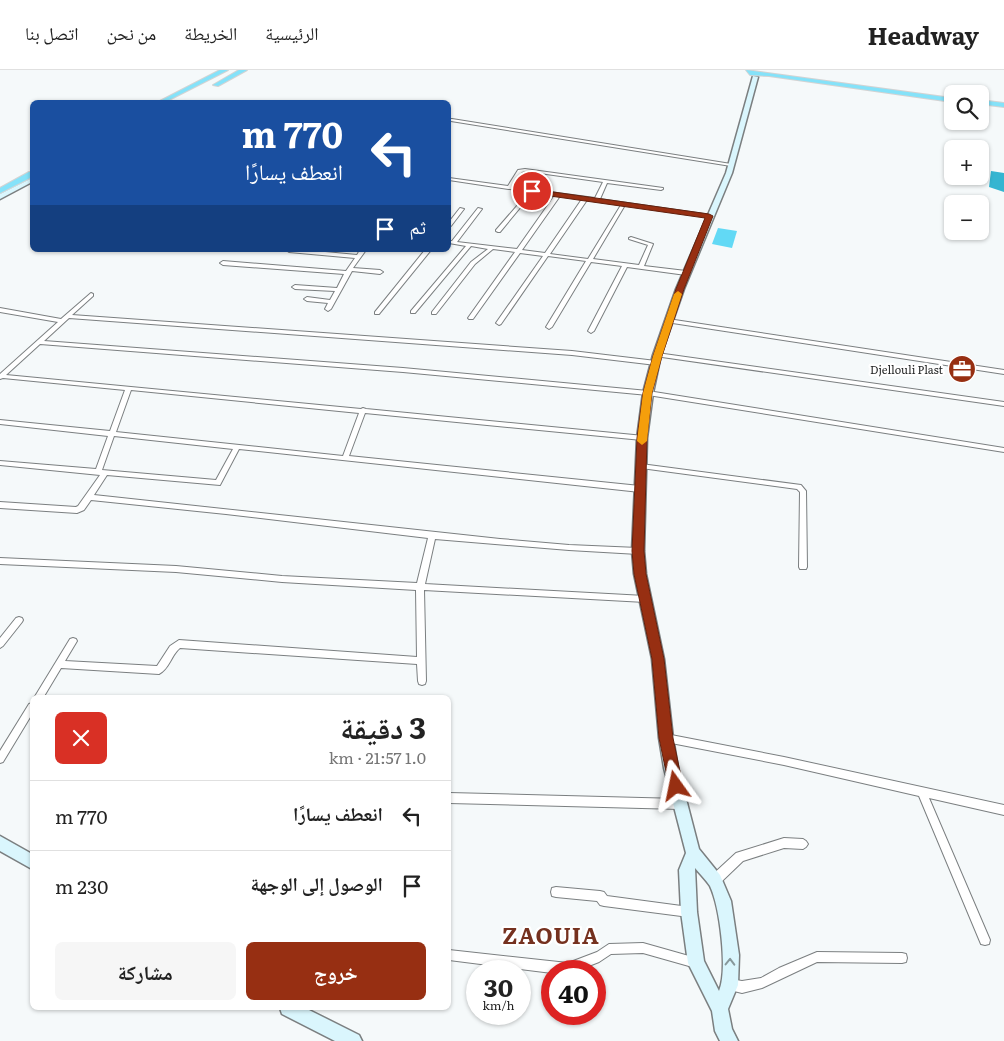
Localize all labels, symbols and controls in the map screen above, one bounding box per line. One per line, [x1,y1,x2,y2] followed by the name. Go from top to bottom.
[868,17,979,52] text: Headway
[25,19,78,46] text: اتصل بنا
[106,19,156,46] text: من نحن
[184,19,237,46] text: الخريطة
[265,19,319,46] text: الرئيسية
[944,85,989,240] map controls
[944,85,989,130] button: search
[242,107,343,159] text: 770 m
[361,120,426,185] icon: left
[944,140,989,185] button: +
[245,154,343,187] text: انعطف يسارًا
[511,170,553,212] pin
[518,177,546,205] icon: arrive
[944,195,989,240] button: −
[409,212,426,240] text: ثم
[371,215,399,243] icon: arrive
[947,354,977,384] office icon: Djellouli Plast
[870,361,944,377] place label: Djellouli Plast
[340,704,426,748] text: 3 دقيقة
[55,712,107,764] button: close
[329,745,426,769] text: 1.0 km · 21:57
[649,759,701,811] position arrow
[293,799,383,827] text: انعطف يسارًا
[55,802,108,830] text: 770 m
[398,802,426,830] icon: left
[250,869,383,897] text: الوصول إلى الوجهة
[55,872,108,900] text: 230 m
[398,872,426,900] icon: arrive
[502,918,600,951] district label: ZAOUIA
[55,942,236,1000] button: مشاركة
[246,942,426,1000] button: خروج
[725,958,735,966] one-way arrow
[541,960,606,1025] speed limit sign: 40
[484,968,513,1005] text: 30
[483,996,514,1014] text: km/h

